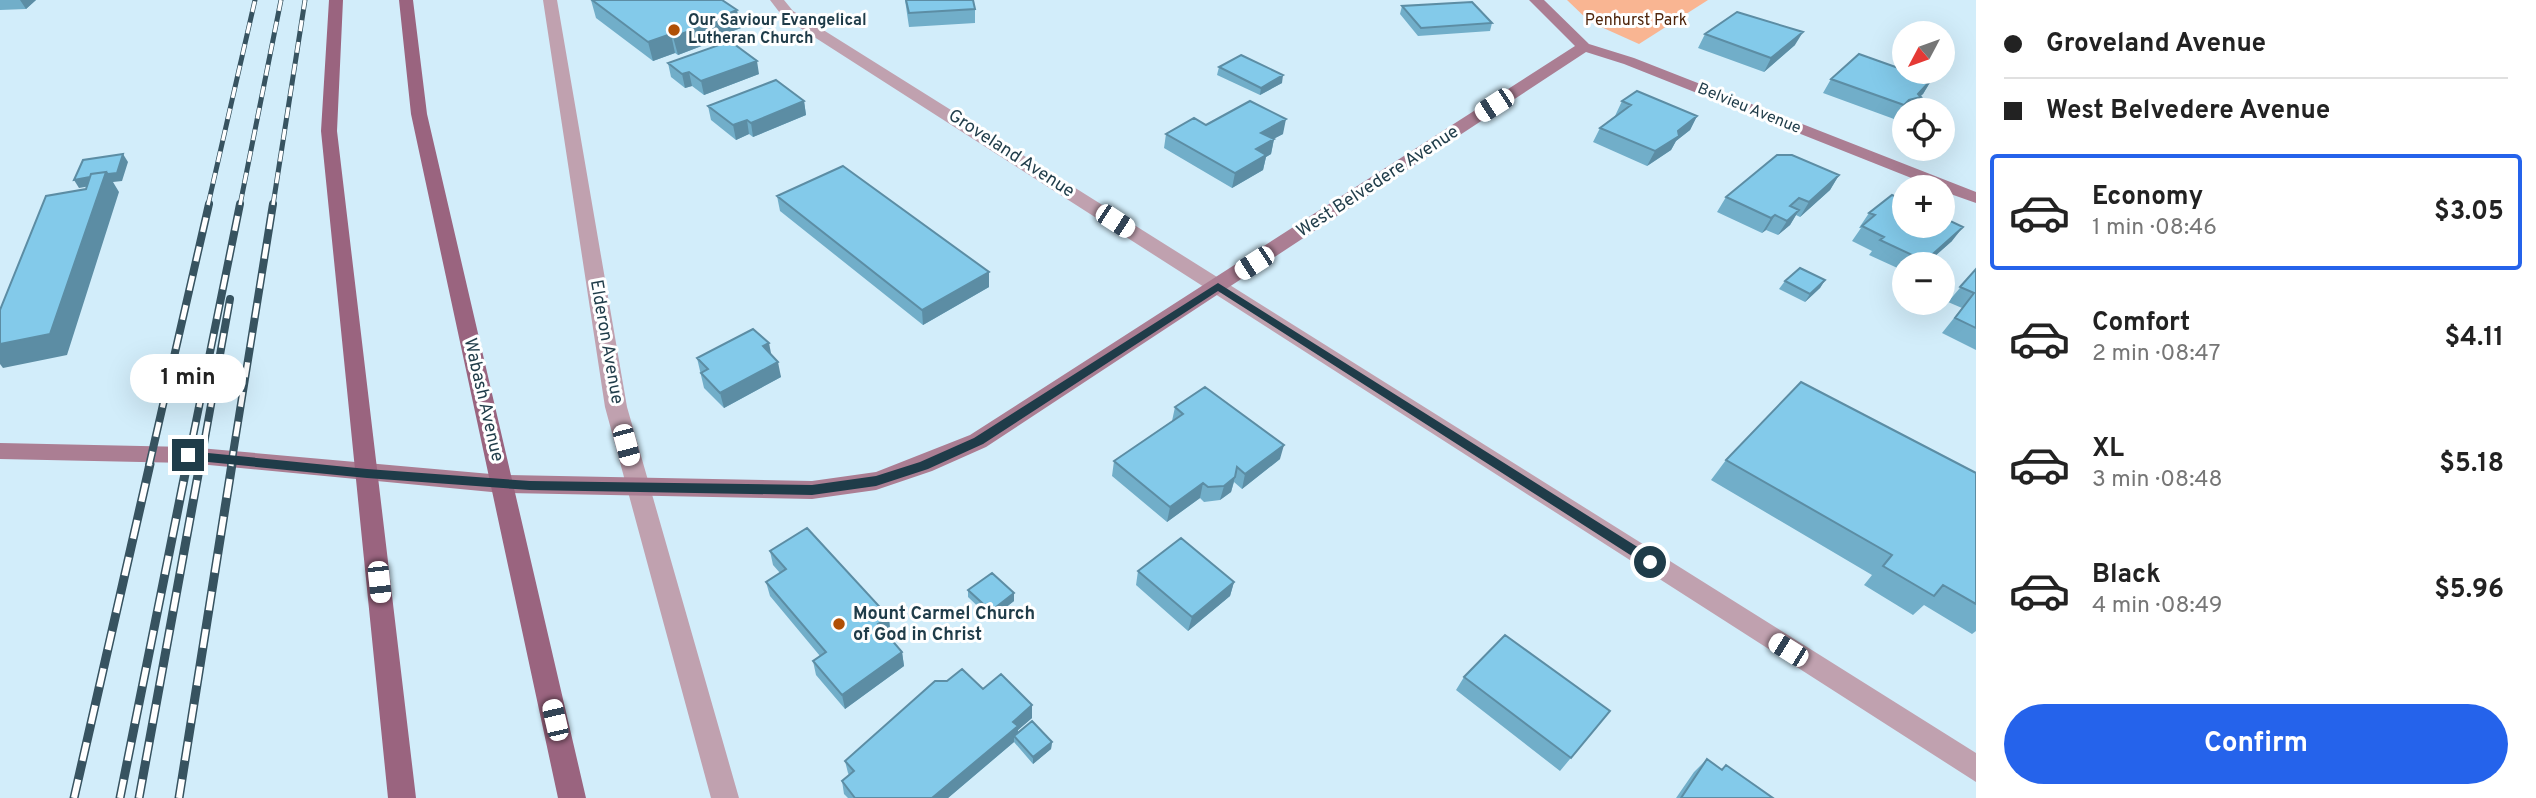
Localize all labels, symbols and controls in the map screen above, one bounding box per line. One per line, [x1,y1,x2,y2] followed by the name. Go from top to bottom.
[688,11,867,49] place label: Our Saviour Evangelical Lutheran Church
[1585,11,1687,31] park label: Penhurst Park
[1892,21,1955,84] north arrow
[1892,21,1955,315] map controls
[666,22,682,38] marker: Our Saviour Evangelical Lutheran Church
[2046,28,2266,61] text: Groveland Avenue
[1694,79,1804,139] street label: Belvieu Avenue
[1471,85,1518,125] car
[2046,95,2330,128] text: West Belvedere Avenue
[1892,98,1955,161] button: locate
[943,105,1079,203] street label: Groveland Avenue
[1292,121,1464,243] street label: West Belvedere Avenue
[1892,175,1955,238] button: +
[2008,181,2071,244] icon: car
[2092,181,2203,214] text: Economy
[2434,196,2504,229] text: $3.05
[1092,201,1139,241] car
[2092,214,2217,243] text: 1 min · 08:46
[1231,243,1278,283] car
[1892,252,1955,315] button: −
[584,278,628,406] street label: Elderon Avenue
[2008,307,2071,370] icon: car
[2092,307,2190,340] text: Comfort
[2445,322,2504,355] text: $4.11
[458,336,508,464] street label: Wabash Avenue
[2092,340,2221,369] text: 2 min · 08:47
[130,354,246,402] callout: 1 min
[160,364,216,393] text: 1 min
[611,422,642,468] car
[2008,433,2071,496] icon: car
[2092,433,2124,466] text: XL
[172,439,204,471] route end
[2439,448,2504,481] text: $5.18
[2092,466,2223,495] text: 3 min · 08:48
[1634,546,1666,578] route start
[2008,559,2071,622] icon: car
[2092,559,2161,592] text: Black
[367,560,392,604] car
[2434,574,2504,607] text: $5.96
[2092,592,2222,621] text: 4 min · 08:49
[853,603,1035,647] place label: Mount Carmel Church of God in Christ
[831,616,847,632] marker: Mount Carmel Church of God in Christ
[1765,630,1812,670] car
[541,697,570,743] car
[2004,704,2508,784] button: Confirm

